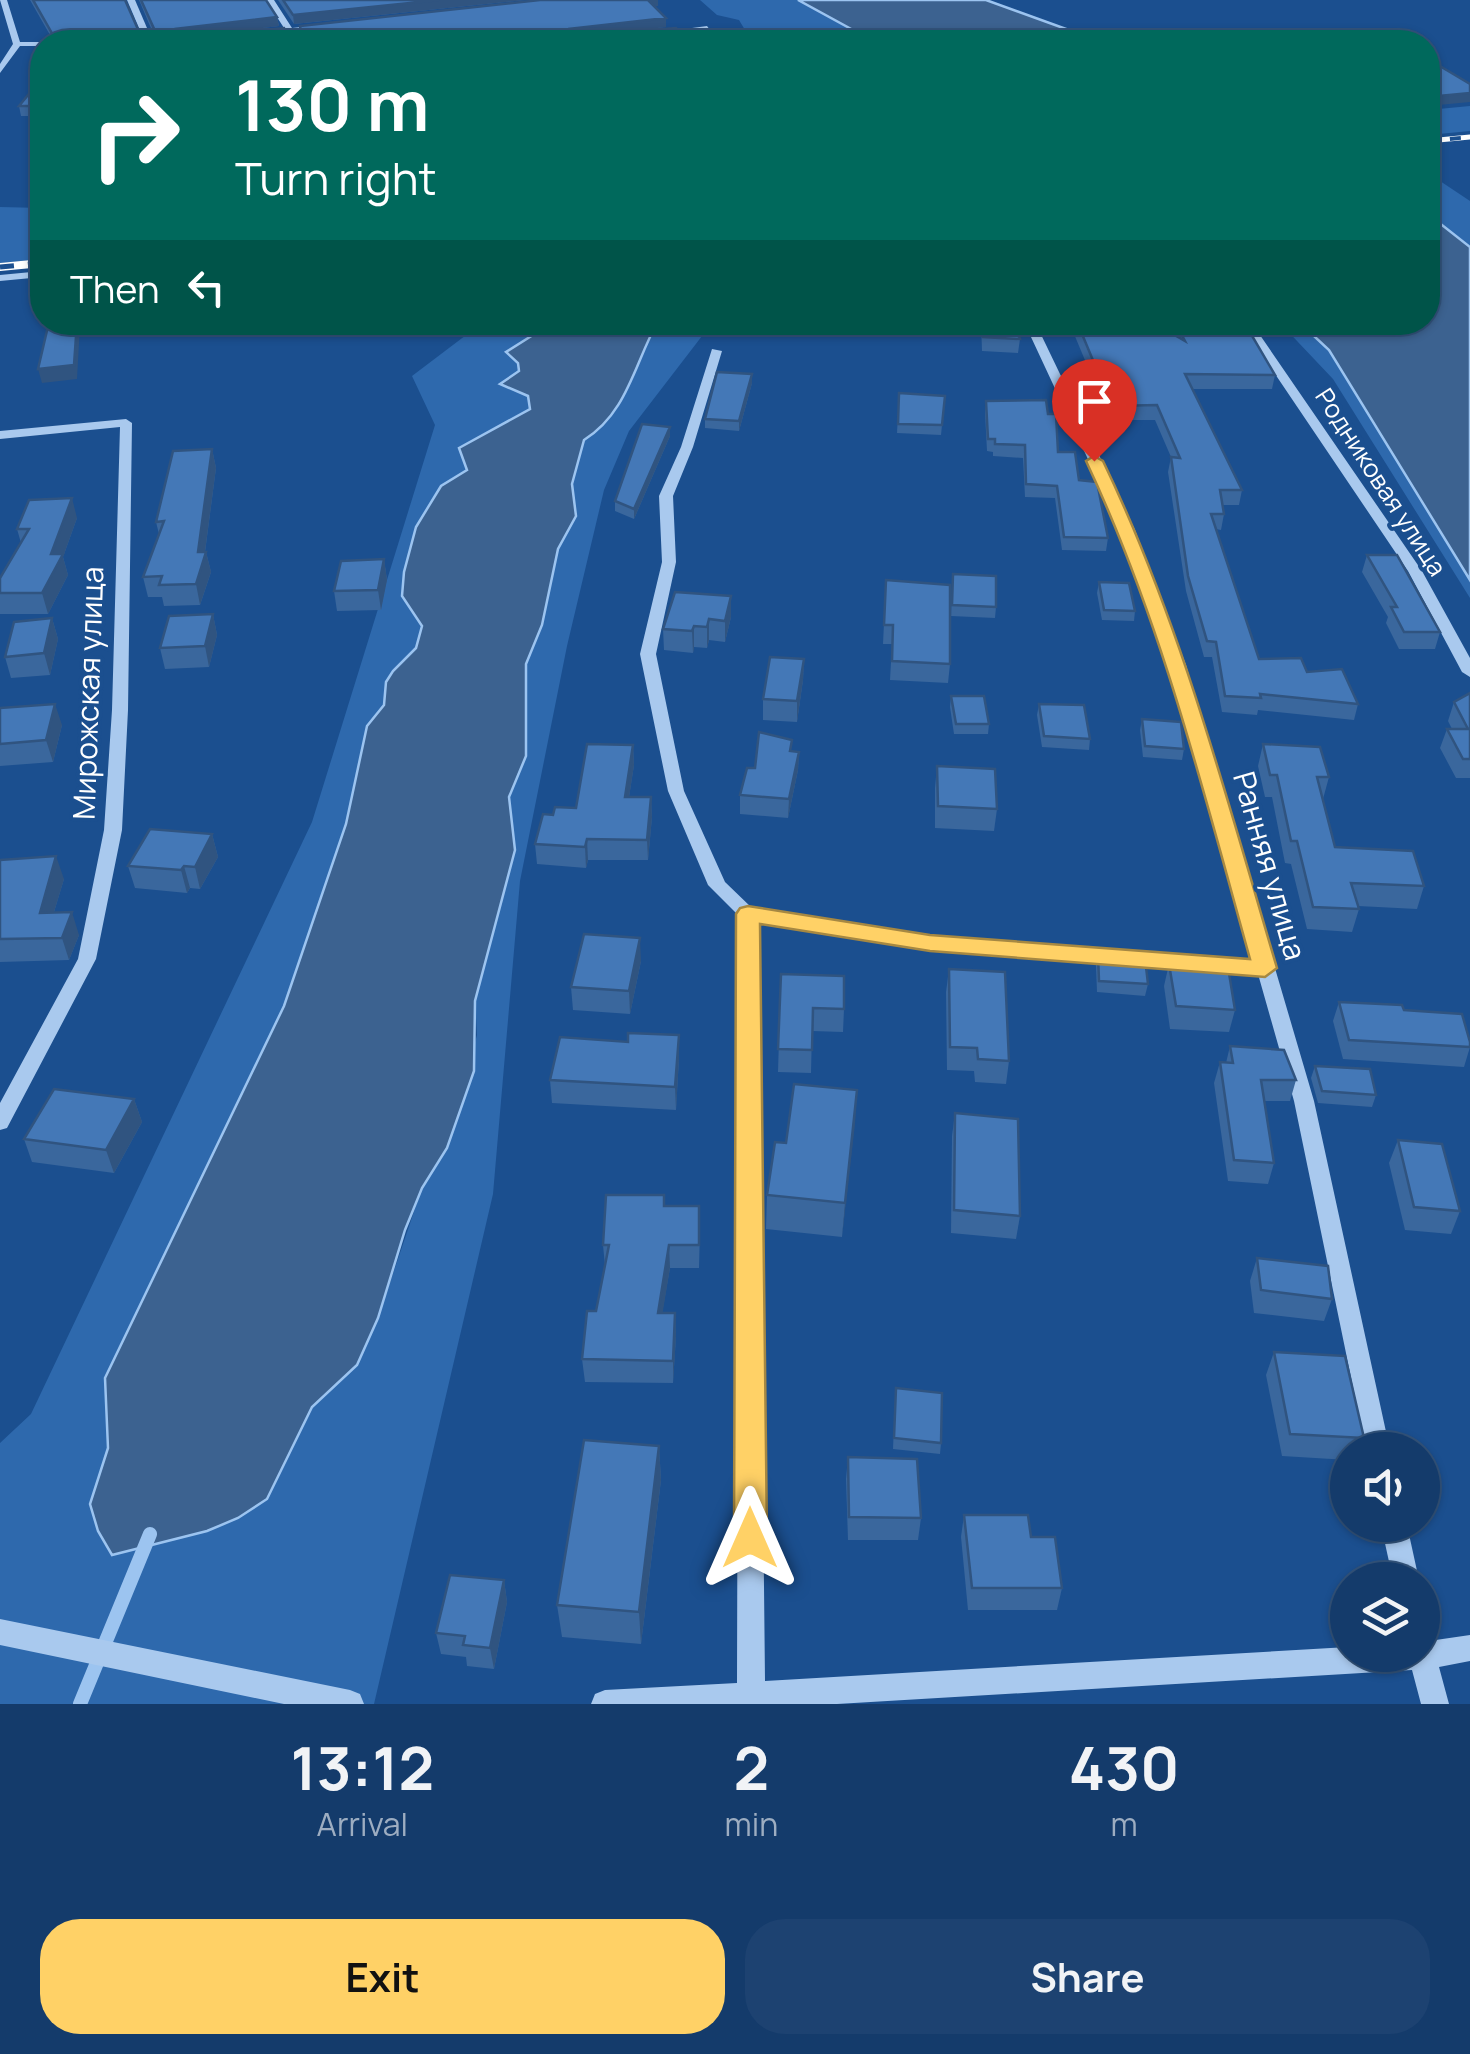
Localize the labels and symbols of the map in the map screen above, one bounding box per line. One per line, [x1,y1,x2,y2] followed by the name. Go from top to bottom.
[1052,359,1137,462] pin
[1308,381,1455,582] street label: Родниковая улица
[63,566,112,820] street label: Мирожская улица
[1224,767,1317,965] street label: Ранняя улица
[698,1486,802,1590] position arrow

